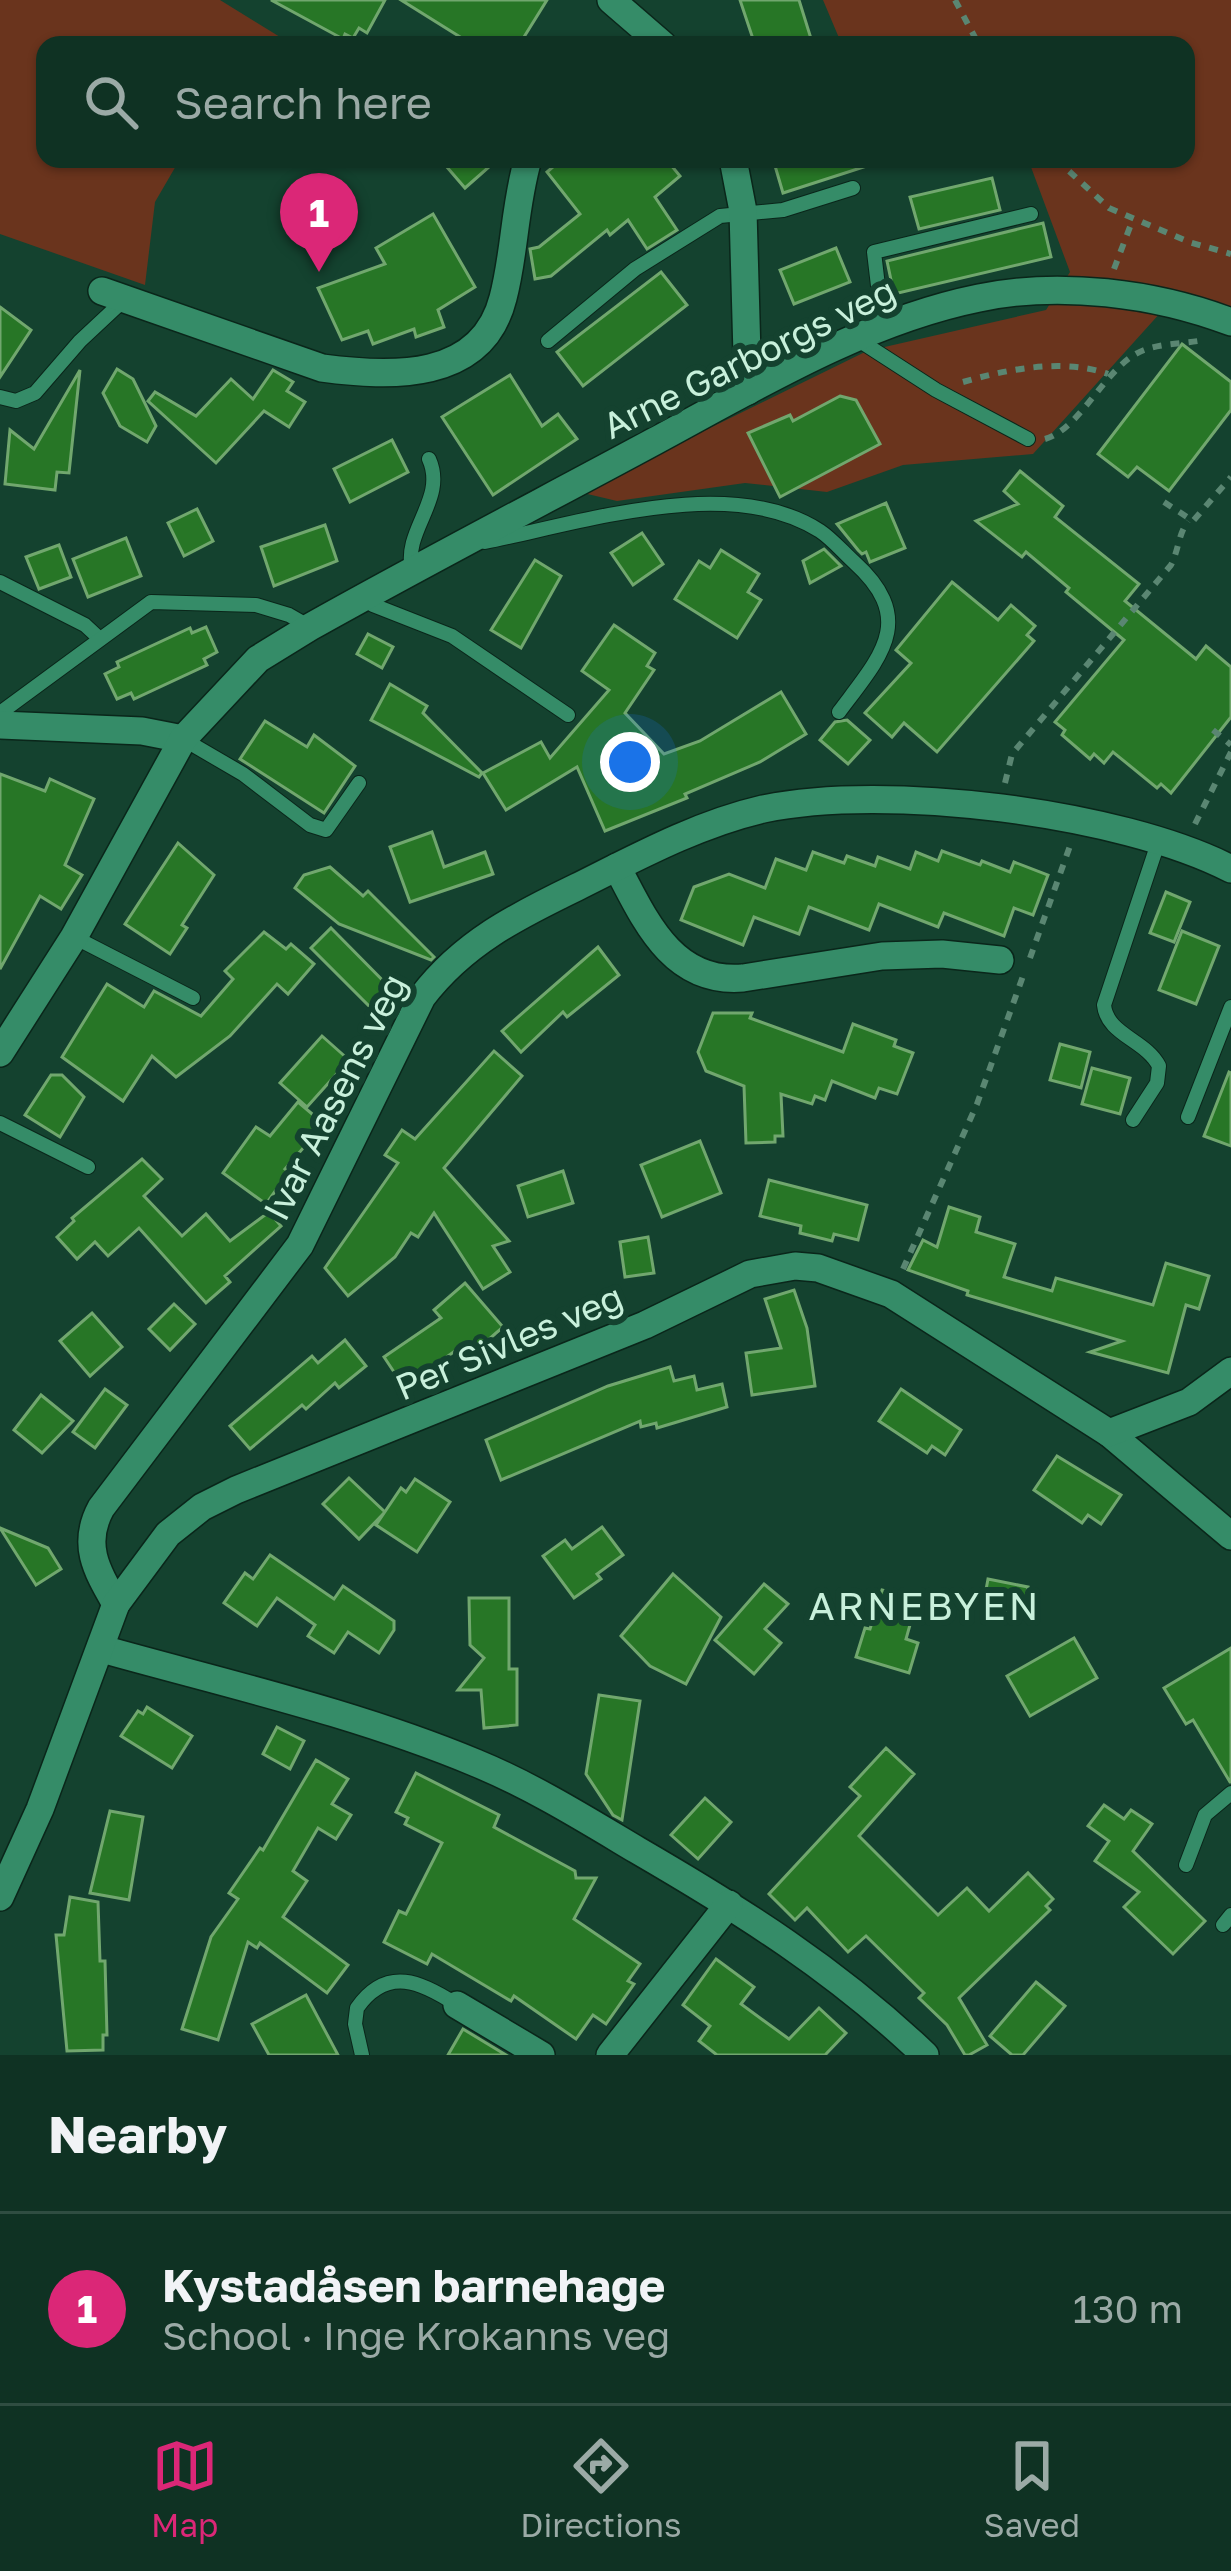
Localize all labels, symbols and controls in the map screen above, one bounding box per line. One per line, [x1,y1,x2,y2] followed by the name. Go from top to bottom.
[36,36,1195,168] search box
[78,69,144,135] icon: search
[174,75,432,129] text: Search here
[280,173,358,272] pin: 1
[596,268,902,447] street label: Arne Garborgs veg
[600,732,660,792] your location
[254,966,415,1227] street label: Ivar Aasens veg
[389,1274,629,1409] street label: Per Sivles veg
[808,1582,1042,1629] district label: ARNEBYEN
[48,2103,227,2164] text: Nearby
[162,2258,665,2312] text: Kystadåsen barnehage
[77,2285,97,2332] text: 1
[1073,2285,1183,2332] text: 130 m
[162,2312,670,2359] text: School · Inge Krokanns veg
[151,2433,218,2544] tab: Map
[520,2433,682,2544] tab: Directions
[984,2433,1080,2544] tab: Saved

